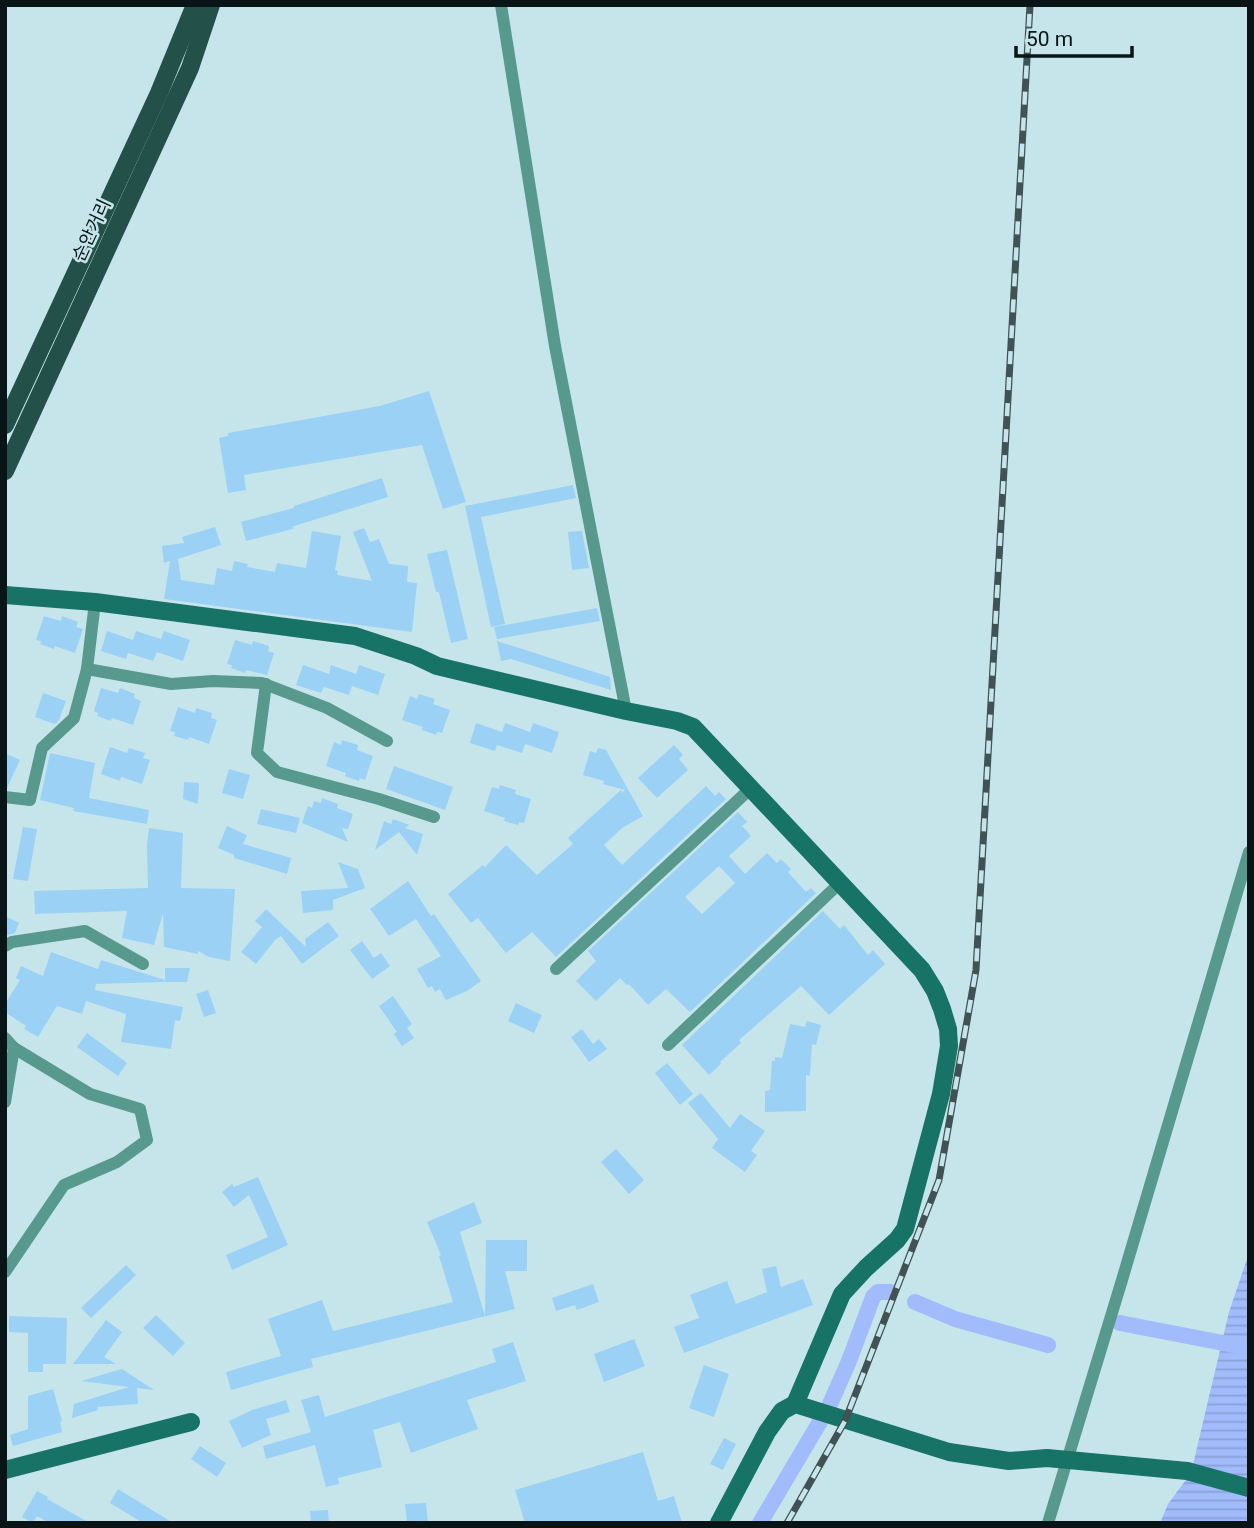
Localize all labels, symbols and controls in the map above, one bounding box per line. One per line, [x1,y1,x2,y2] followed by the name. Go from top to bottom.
[1016,14,1132,58] scale bar
[1026,27,1073,51] text: 50 m
[67,196,115,264] street label: 순안거리

